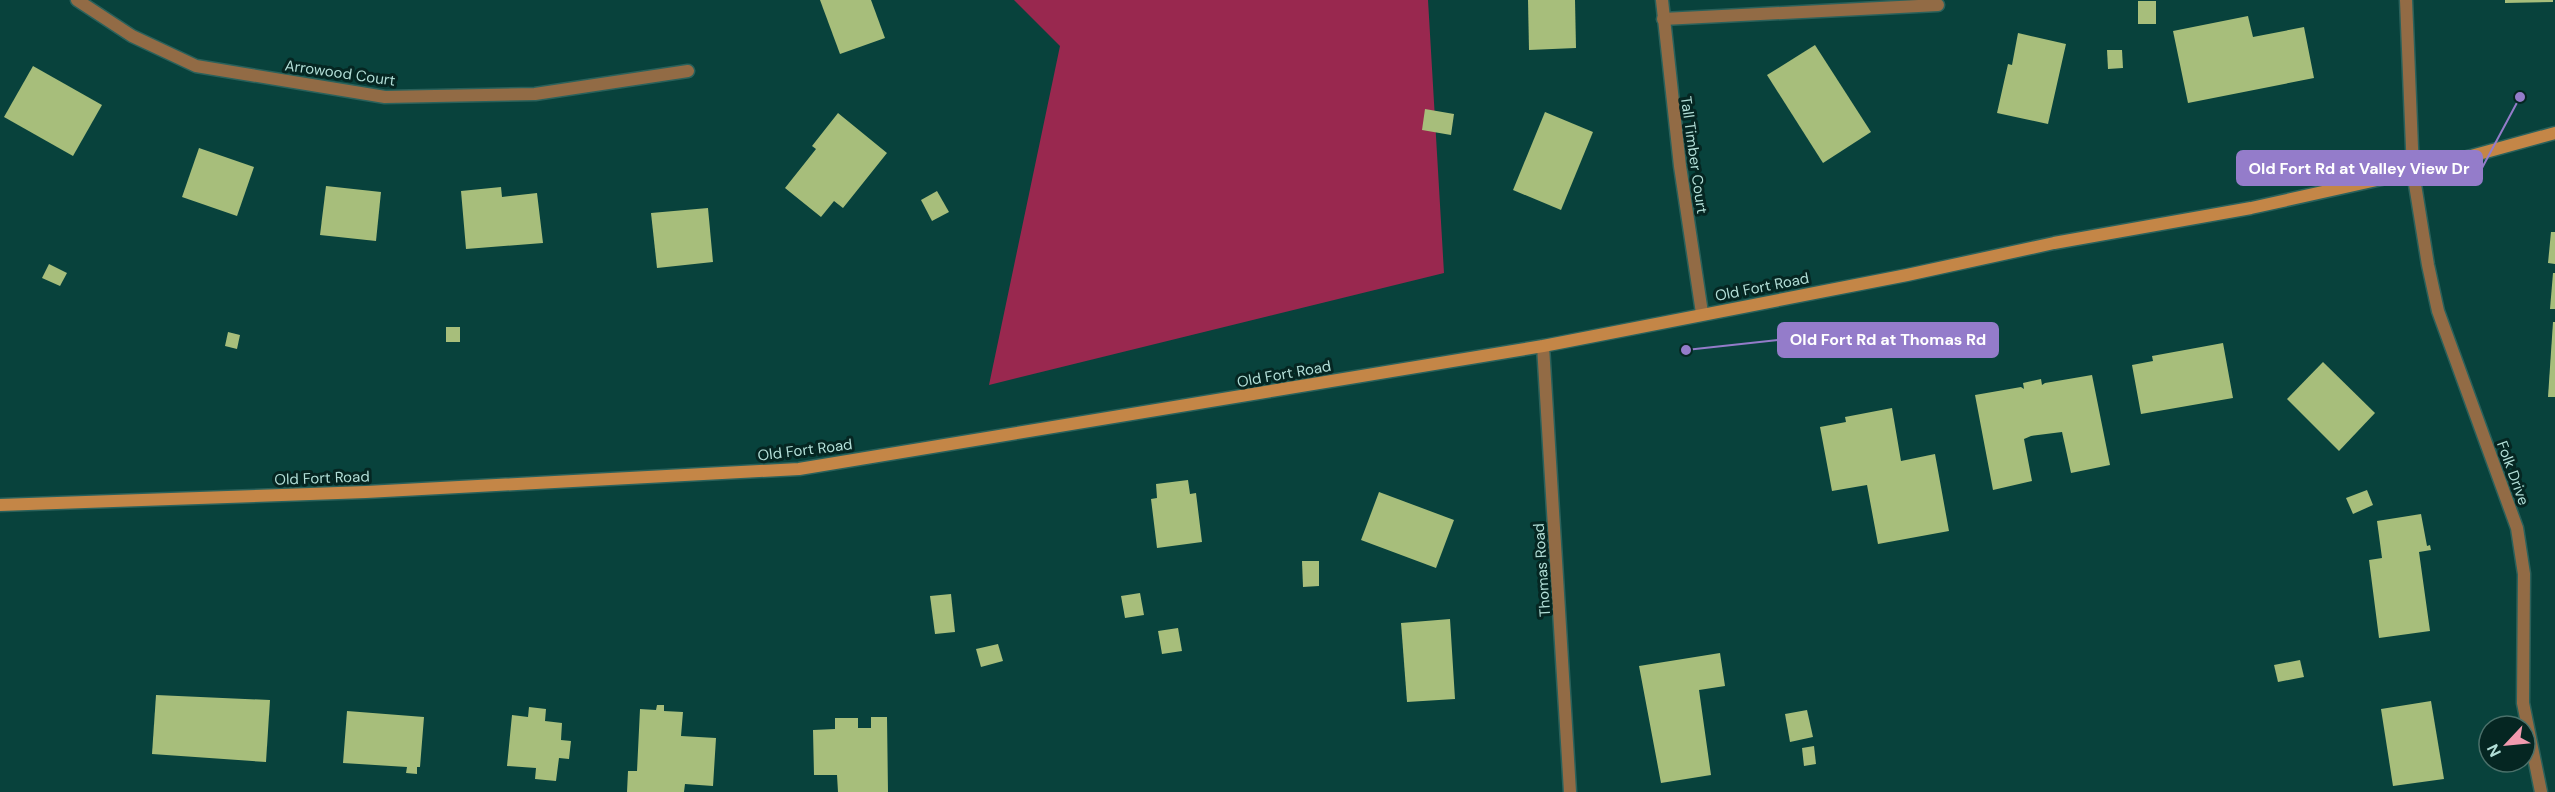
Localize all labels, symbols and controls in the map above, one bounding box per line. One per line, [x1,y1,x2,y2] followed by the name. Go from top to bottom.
[283,55,397,91] street label: Arrowood Court
[1676,95,1712,215] street label: Tall Timber Court
[2237,151,2482,185] callout: Old Fort Rd at Valley View Dr
[2249,158,2470,179] text: Old Fort Rd at Valley View Dr
[1713,268,1811,306] street label: Old Fort Road
[1778,323,1998,357] callout: Old Fort Rd at Thomas Rd
[1790,329,1986,350] text: Old Fort Rd at Thomas Rd
[1235,356,1333,392] street label: Old Fort Road
[756,434,854,466] street label: Old Fort Road
[2492,438,2534,508] street label: Folk Drive
[274,466,370,490] street label: Old Fort Road
[1529,522,1555,618] street label: Thomas Road
[2477,714,2537,774] north arrow
[2482,741,2506,760] text: N

